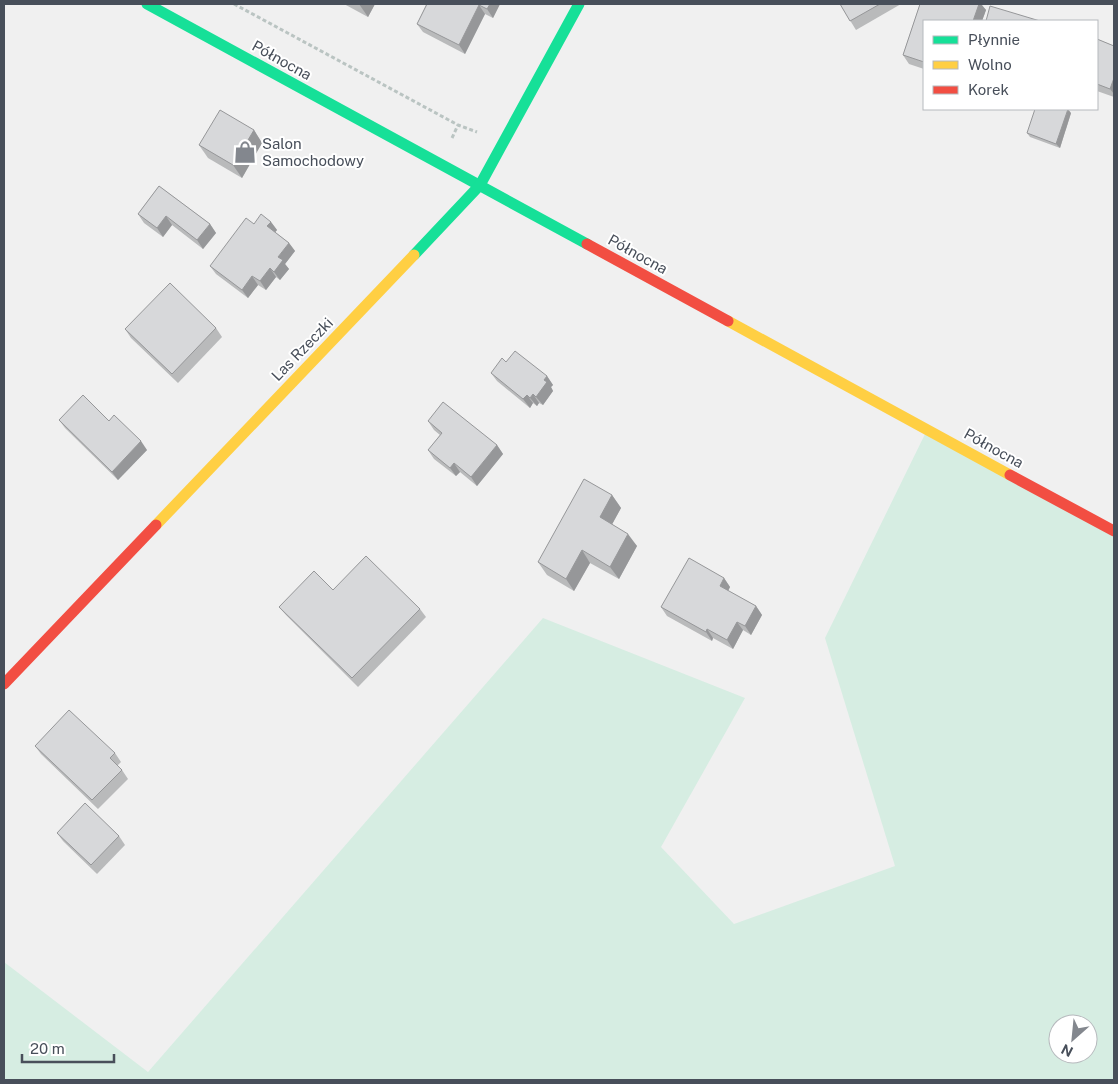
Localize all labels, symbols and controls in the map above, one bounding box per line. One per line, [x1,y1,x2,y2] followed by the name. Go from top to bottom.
[923,20,1098,110] legend
[968,31,1020,48] text: Płynnie
[249,37,315,83] street label: Północna
[968,56,1012,73] text: Wolno
[968,81,1009,98] text: Korek
[262,135,364,169] place label: Salon Samochodowy
[232,139,258,165] shop icon: Salon Samochodowy
[605,231,671,277] street label: Północna
[268,314,336,384] street label: Las Rzeczki
[961,425,1027,471] street label: Północna
[1048,1014,1098,1064] north arrow
[22,1032,115,1064] scale bar
[30,1040,65,1057] text: 20 m
[1059,1041,1076,1060] text: N

